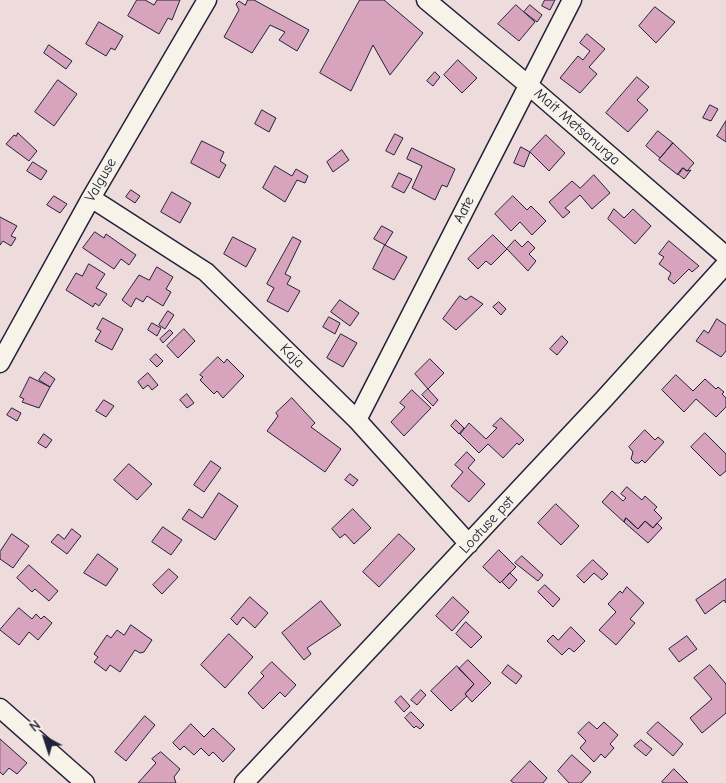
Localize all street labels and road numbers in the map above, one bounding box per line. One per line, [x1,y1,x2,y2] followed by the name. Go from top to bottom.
[530,85,624,169] street label: Mait Metsanurga
[81,155,121,205] street label: Valguse
[450,194,478,226] street label: Aate
[276,340,308,372] street label: Kaja
[456,493,518,557] street label: Lootuse pst

